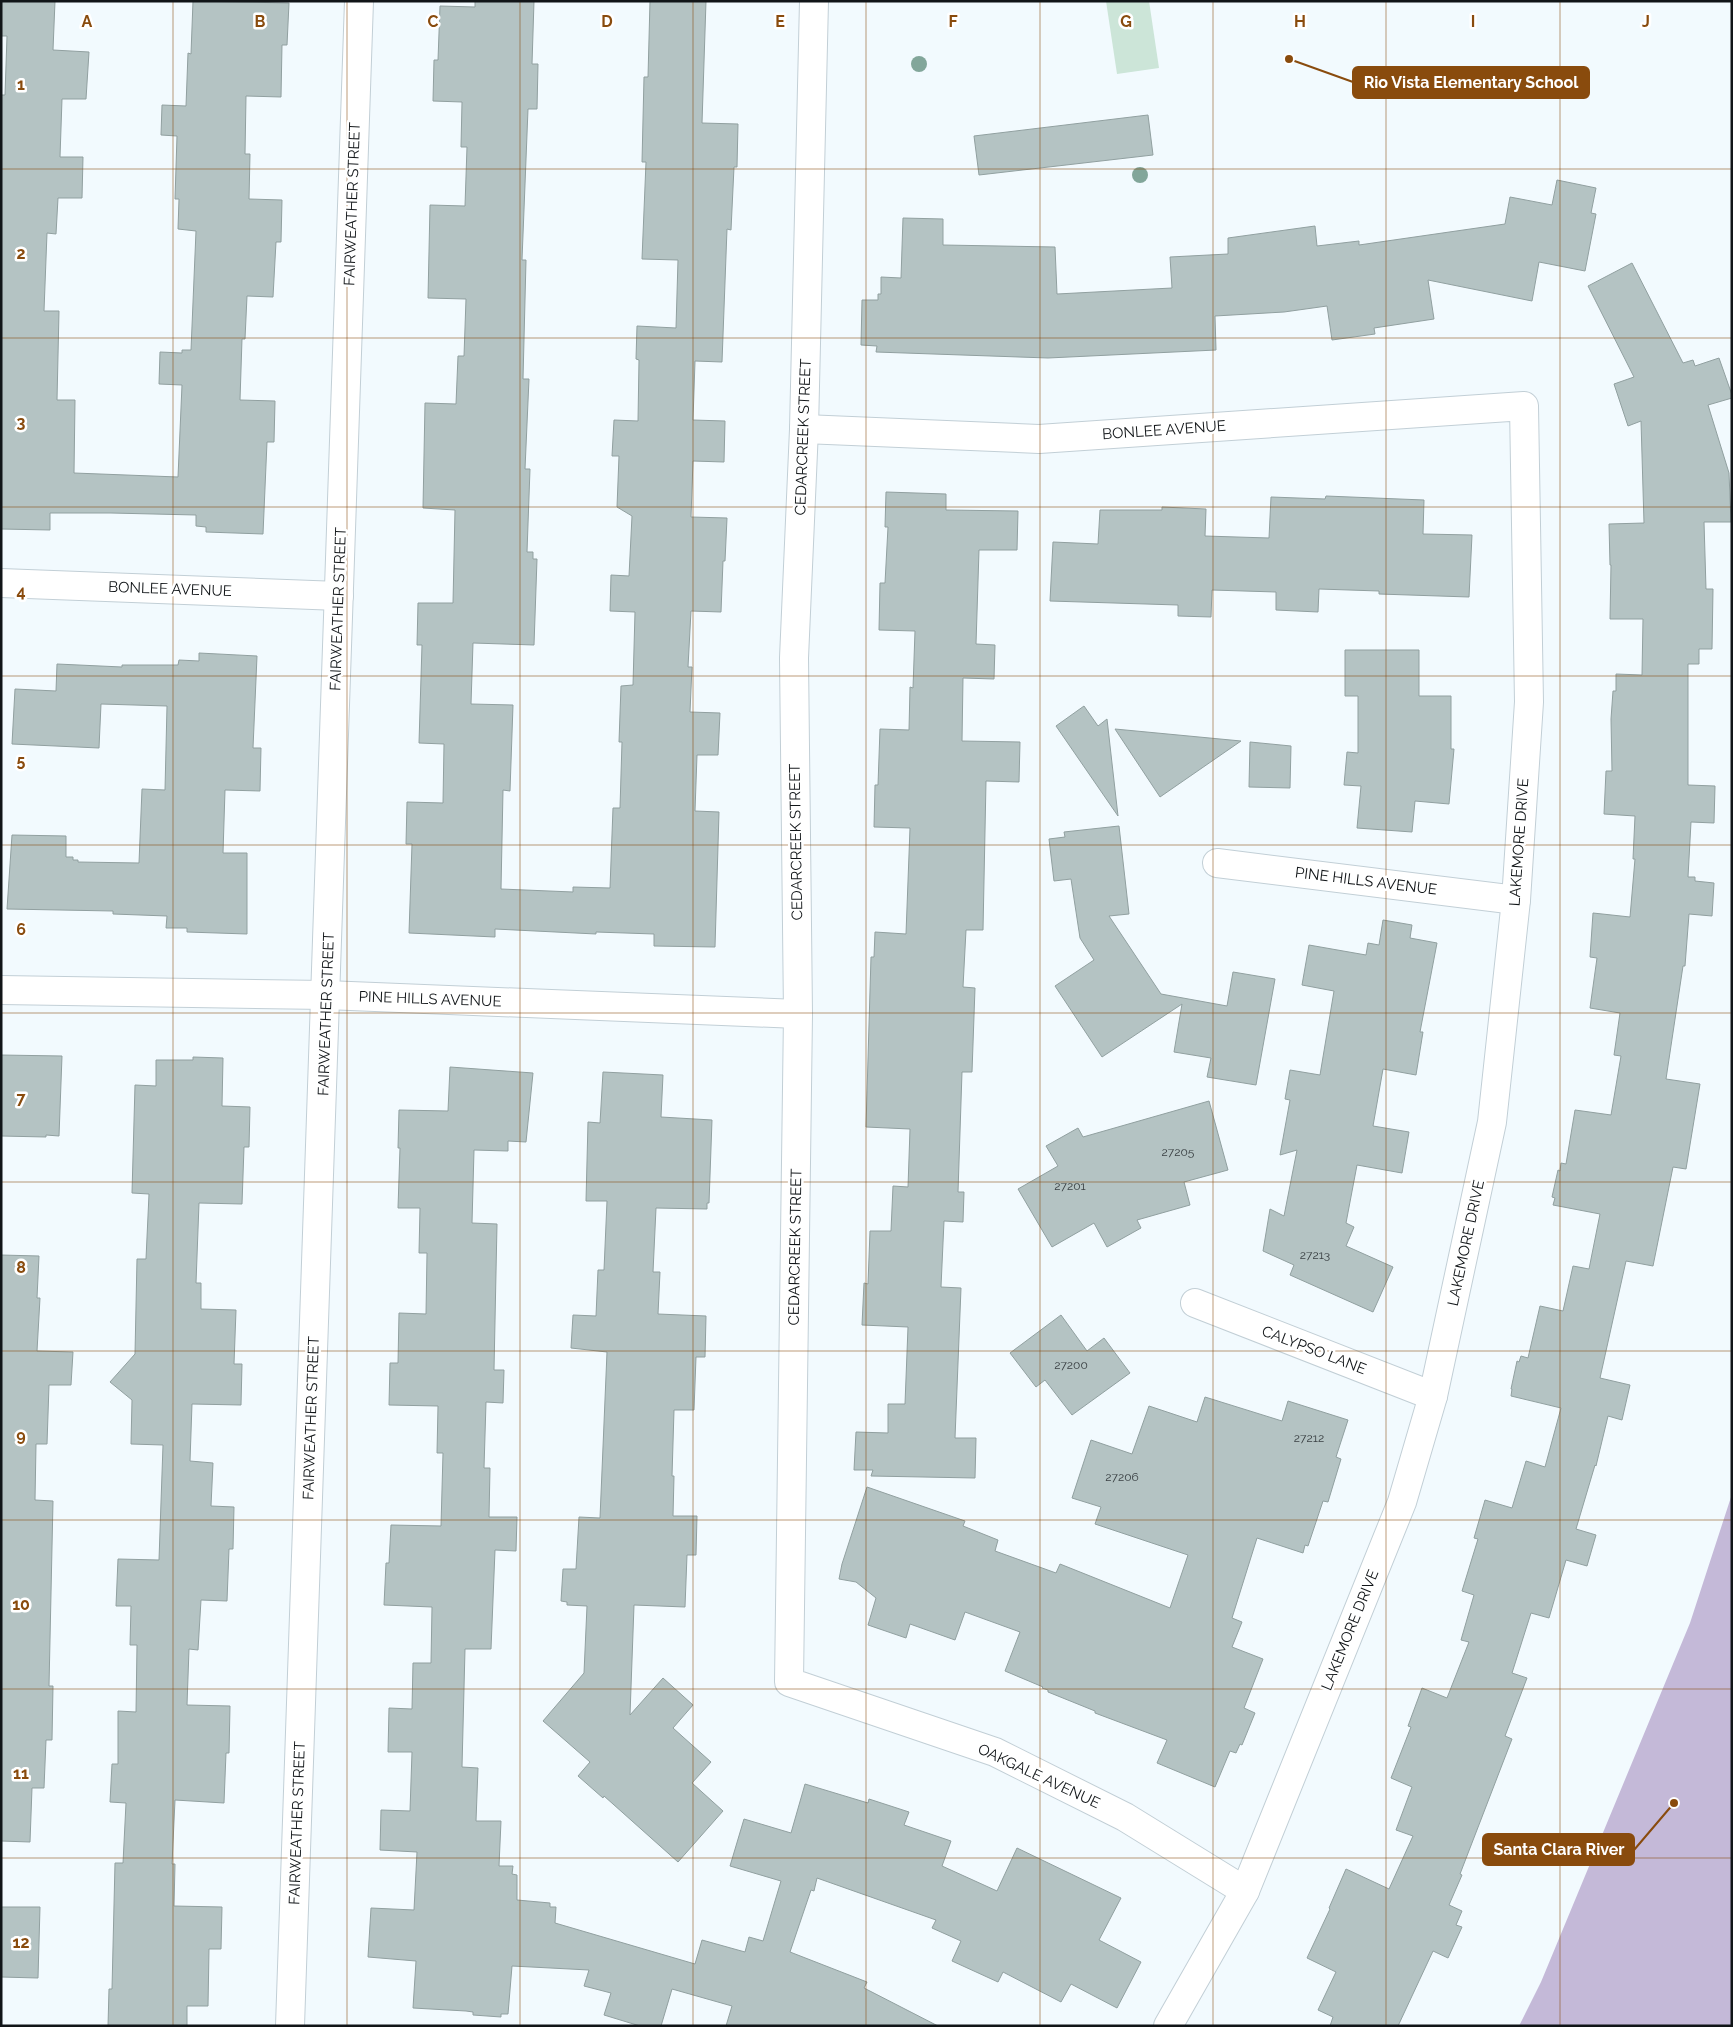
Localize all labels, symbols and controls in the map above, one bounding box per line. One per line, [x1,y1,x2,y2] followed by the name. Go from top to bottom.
[82,12,93,31] text: A
[255,12,266,31] text: B
[428,12,439,31] text: C
[601,12,613,31] text: D
[775,12,785,31] text: E
[948,12,958,31] text: F
[1120,12,1132,31] text: G
[1294,12,1306,31] text: H
[1471,12,1475,31] text: I
[1642,12,1650,31] text: J
[1353,67,1589,98] callout: Rio Vista Elementary School
[1364,73,1579,92] text: Rio Vista Elementary School
[17,75,25,94] text: 1
[340,122,364,286] street label: FAIRWEATHER STREET
[16,244,26,263] text: 2
[791,358,815,516] street label: CEDARCREEK STREET
[17,413,26,432] text: 3
[1102,417,1226,443] street label: BONLEE AVENUE
[326,527,350,691] street label: FAIRWEATHER STREET
[108,578,232,600] street label: BONLEE AVENUE
[16,582,26,601] text: 4
[17,751,26,770] text: 5
[786,763,806,921] street label: CEDARCREEK STREET
[1506,777,1532,907] street label: LAKEMORE DRIVE
[1294,863,1438,899] street label: PINE HILLS AVENUE
[16,920,26,939] text: 6
[314,932,338,1096] street label: FAIRWEATHER STREET
[358,988,502,1010] street label: PINE HILLS AVENUE
[17,1089,26,1108] text: 7
[1162,1145,1195,1159] house number: 27205
[785,1168,805,1326] street label: CEDARCREEK STREET
[1444,1178,1488,1308] street label: LAKEMORE DRIVE
[1054,1179,1086,1193] house number: 27201
[1300,1248,1330,1262] house number: 27213
[16,1258,26,1277] text: 8
[1259,1322,1369,1378] street label: CALYPSO LANE
[299,1336,323,1500] street label: FAIRWEATHER STREET
[1054,1358,1088,1372] house number: 27200
[16,1426,26,1445] text: 9
[1294,1431,1324,1445] house number: 27212
[1105,1470,1139,1484] house number: 27206
[1318,1567,1382,1693] street label: LAKEMORE DRIVE
[12,1595,30,1614] text: 10
[975,1740,1103,1812] street label: OAKGALE AVENUE
[285,1741,309,1905] street label: FAIRWEATHER STREET
[13,1764,29,1783] text: 11
[1483,1834,1634,1865] callout: Santa Clara River
[1493,1840,1625,1859] text: Santa Clara River
[13,1933,29,1952] text: 12

